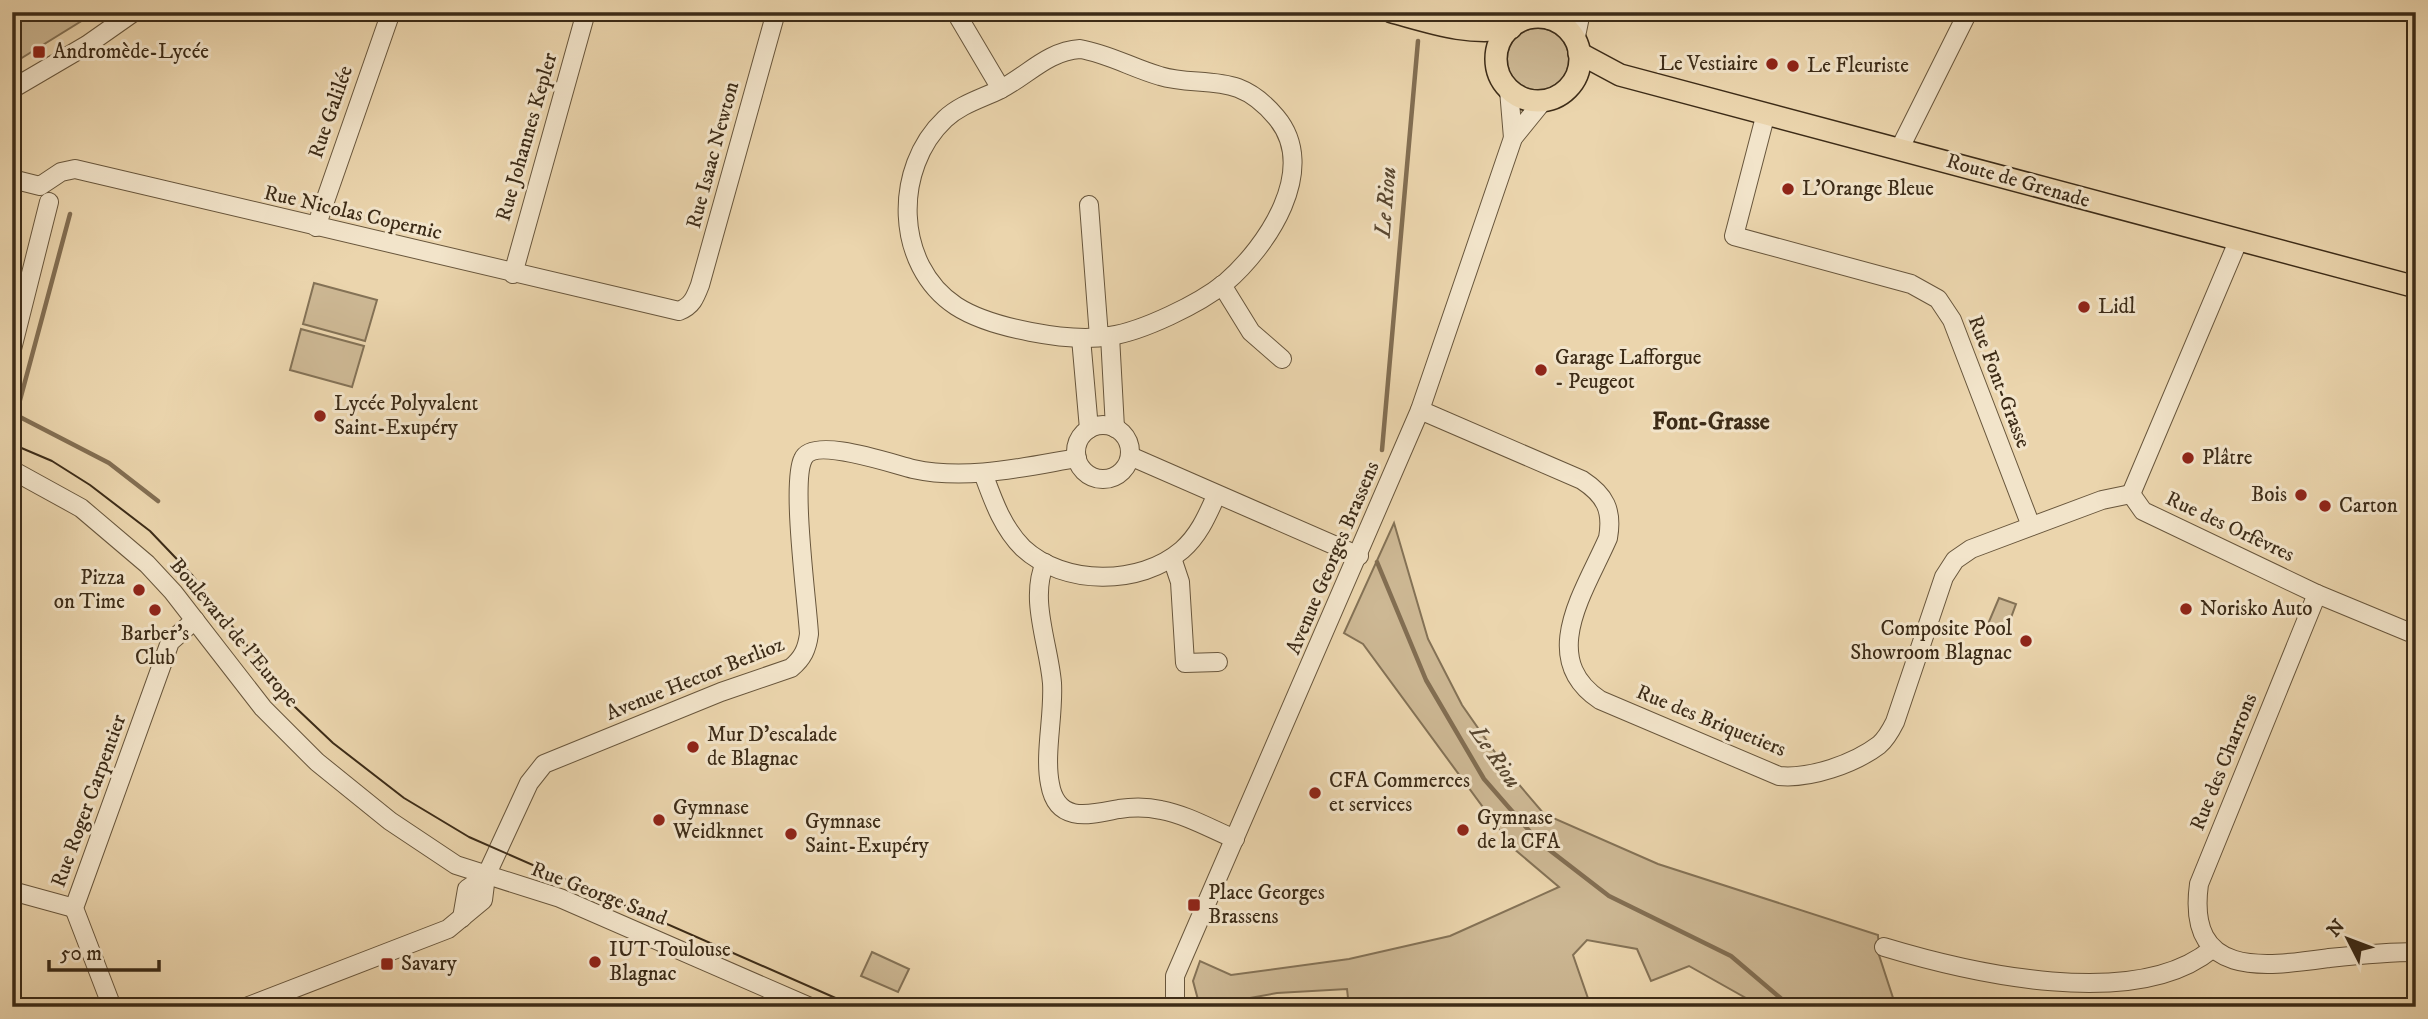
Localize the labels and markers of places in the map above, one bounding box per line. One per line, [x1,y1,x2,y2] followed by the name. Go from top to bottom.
[53,39,209,65] place label: Andromède-Lycée
[31,44,47,60] marker: Andromède-Lycée
[1659,51,1758,77] place label: Le Vestiaire
[1807,53,1909,79] place label: Le Fleuriste
[1764,56,1780,72] marker: Le Vestiaire
[1785,58,1801,74] marker: Le Fleuriste
[1802,176,1934,202] place label: L'Orange Bleue
[1780,181,1796,197] marker: L'Orange Bleue
[2098,294,2136,320] place label: Lidl
[2076,299,2092,315] marker: Lidl
[1555,345,1702,395] place label: Garage Lafforgue - Peugeot
[1533,362,1549,378] marker: Garage Lafforgue - Peugeot
[334,391,479,441] place label: Lycée Polyvalent Saint-Exupéry
[312,408,328,424] marker: Lycée Polyvalent Saint-Exupéry
[2202,445,2253,471] place label: Plâtre
[2180,450,2196,466] marker: Plâtre
[2251,482,2287,508] place label: Bois
[2293,487,2309,503] marker: Bois
[2339,493,2398,519] place label: Carton
[2317,498,2333,514] marker: Carton
[54,565,125,615] place label: Pizza on Time
[131,582,147,598] marker: Pizza on Time
[2200,596,2313,622] place label: Norisko Auto
[2178,601,2194,617] marker: Norisko Auto
[147,602,163,618] marker: Barber's Club
[1850,616,2013,666] place label: Composite Pool Showroom Blagnac
[121,621,189,671] place label: Barber's Club
[2018,633,2034,649] marker: Composite Pool Showroom Blagnac
[707,722,837,772] place label: Mur D’escalade de Blagnac
[685,739,701,755] marker: Mur D’escalade de Blagnac
[1329,768,1470,818] place label: CFA Commerces et services
[1307,785,1323,801] marker: CFA Commerces et services
[672,795,764,845] place label: Gymnase Weidknnet
[1477,805,1561,855] place label: Gymnase de la CFA
[805,809,930,859] place label: Gymnase Saint-Exupéry
[651,812,667,828] marker: Gymnase Weidknnet
[1455,822,1471,838] marker: Gymnase de la CFA
[783,826,799,842] marker: Gymnase Saint-Exupéry
[1208,880,1325,930] place label: Place Georges Brassens
[1186,897,1202,913] marker: Place Georges Brassens
[609,937,731,987] place label: IUT Toulouse Blagnac
[401,951,458,977] place label: Savary
[587,954,603,970] marker: IUT Toulouse Blagnac
[379,956,395,972] marker: Savary

